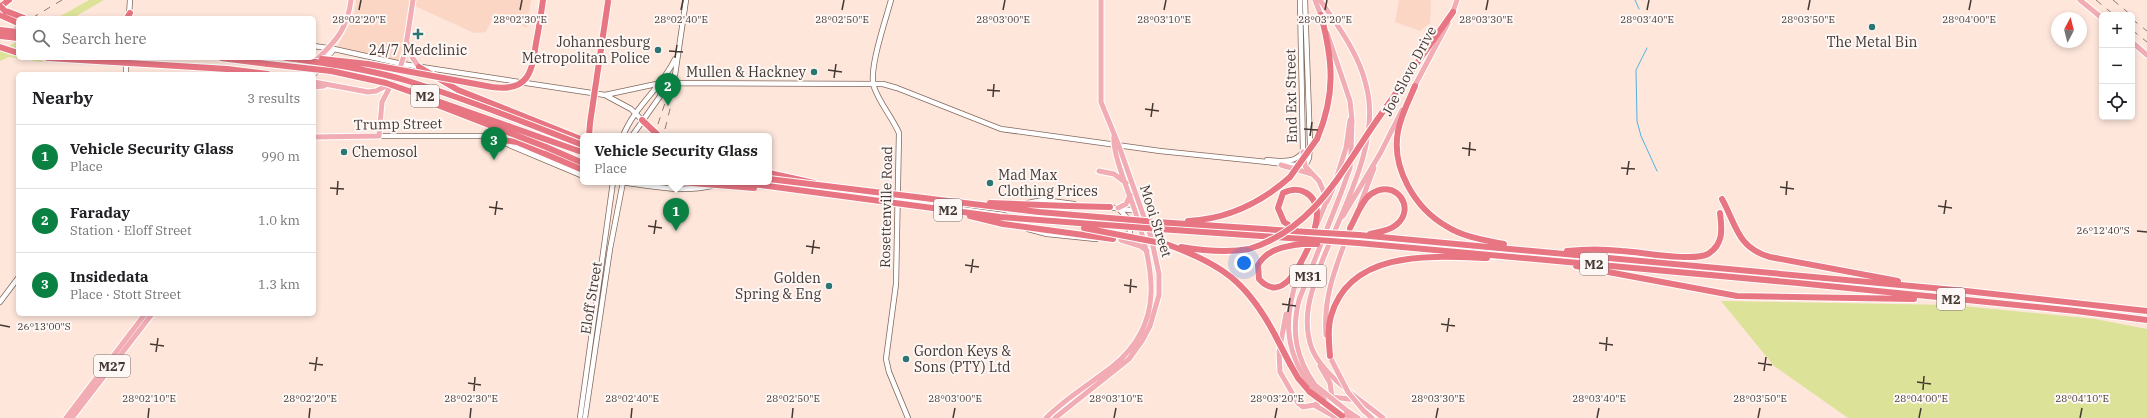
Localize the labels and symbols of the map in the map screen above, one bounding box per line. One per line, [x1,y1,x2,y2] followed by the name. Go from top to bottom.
[2051,12,2087,48] north arrow
[332,13,386,26] text: 28°02'20"E
[493,13,547,26] text: 28°02'30"E
[654,13,708,26] text: 28°02'40"E
[815,13,869,26] text: 28°02'50"E
[976,13,1030,26] text: 28°03'00"E
[1137,13,1191,26] text: 28°03'10"E
[1298,13,1352,26] text: 28°03'20"E
[1459,13,1513,26] text: 28°03'30"E
[1620,13,1674,26] text: 28°03'40"E
[1781,13,1835,26] text: 28°03'50"E
[1942,13,1996,26] text: 28°04'00"E
[1867,22,1877,32] marker: The Metal Bin
[1378,23,1440,119] street label: Joe Slovo Drive
[412,28,424,40] marker: 24/7 Medclinic
[522,33,650,67] place label: Johannesburg Metropolitan Police
[1826,33,1918,51] place label: The Metal Bin
[369,41,467,59] place label: 24/7 Medclinic
[653,45,663,55] marker: Johannesburg Metropolitan Police
[1281,49,1301,143] street label: End Ext Street
[686,63,807,81] place label: Mullen & Hackney
[809,67,819,77] marker: Mullen & Hackney
[655,73,681,106] pin: 2
[411,85,439,107] road number: M2
[354,114,442,134] street label: Trump Street
[481,127,507,160] pin: 3
[352,143,418,161] place label: Chemosol
[876,145,896,268] street label: Rosettenville Road
[339,147,349,157] marker: Chemosol
[998,166,1098,200] place label: Mad Max Clothing Prices
[985,178,995,188] marker: Mad Max Clothing Prices
[1136,182,1176,260] street label: Mooi Street
[663,198,689,231] pin: 1
[934,199,962,221] road number: M2
[2076,224,2130,237] text: 26°12'40"S
[1234,253,1254,273] your location
[1580,253,1608,275] road number: M2
[576,260,606,336] street label: Eloff Street
[1290,265,1326,287] road number: M31
[735,269,821,303] place label: Golden Spring & Eng
[824,281,834,291] marker: Golden Spring & Eng
[1937,288,1965,310] road number: M2
[17,320,71,333] text: 26°13'00"S
[914,342,1011,376] place label: Gordon Keys & Sons (PTY) Ltd
[901,354,911,364] marker: Gordon Keys & Sons (PTY) Ltd
[94,355,130,377] road number: M27
[122,392,176,405] text: 28°02'10"E
[283,392,337,405] text: 28°02'20"E
[444,392,498,405] text: 28°02'30"E
[605,392,659,405] text: 28°02'40"E
[766,392,820,405] text: 28°02'50"E
[928,392,982,405] text: 28°03'00"E
[1089,392,1143,405] text: 28°03'10"E
[1250,392,1304,405] text: 28°03'20"E
[1411,392,1465,405] text: 28°03'30"E
[1572,392,1626,405] text: 28°03'40"E
[1733,392,1787,405] text: 28°03'50"E
[1894,392,1948,405] text: 28°04'00"E
[2055,392,2109,405] text: 28°04'10"E

